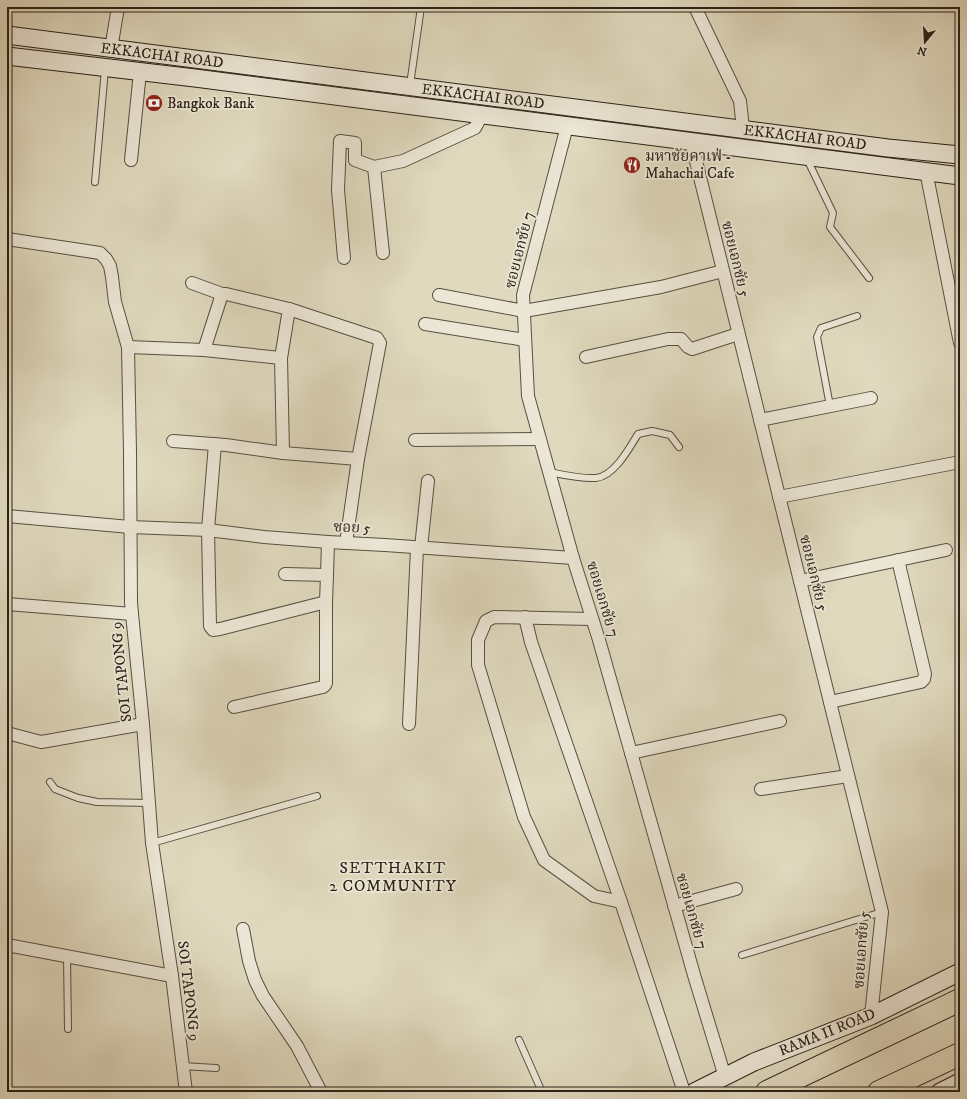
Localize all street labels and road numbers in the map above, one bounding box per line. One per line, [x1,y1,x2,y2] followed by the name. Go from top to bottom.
[99,39,225,72] street label: EKKACHAI ROAD
[420,80,546,113] street label: EKKACHAI ROAD
[742,121,868,154] street label: EKKACHAI ROAD
[501,210,538,291] street label: ซอยเอกชัย 7
[717,219,754,300] street label: ซอยเอกชัย 5
[333,517,372,538] street label: ซอย 5
[795,533,832,614] street label: ซอยเอกชัย 5
[582,559,623,640] street label: ซอยเอกชัย 7
[107,621,136,723] street label: SOI TAPONG 9
[672,871,712,952] street label: ซอยเอกชัย 7
[849,910,874,990] street label: ซอยเอกชัย 5
[173,940,204,1042] street label: SOI TAPONG 9
[776,1004,878,1061] street label: RAMA II ROAD

